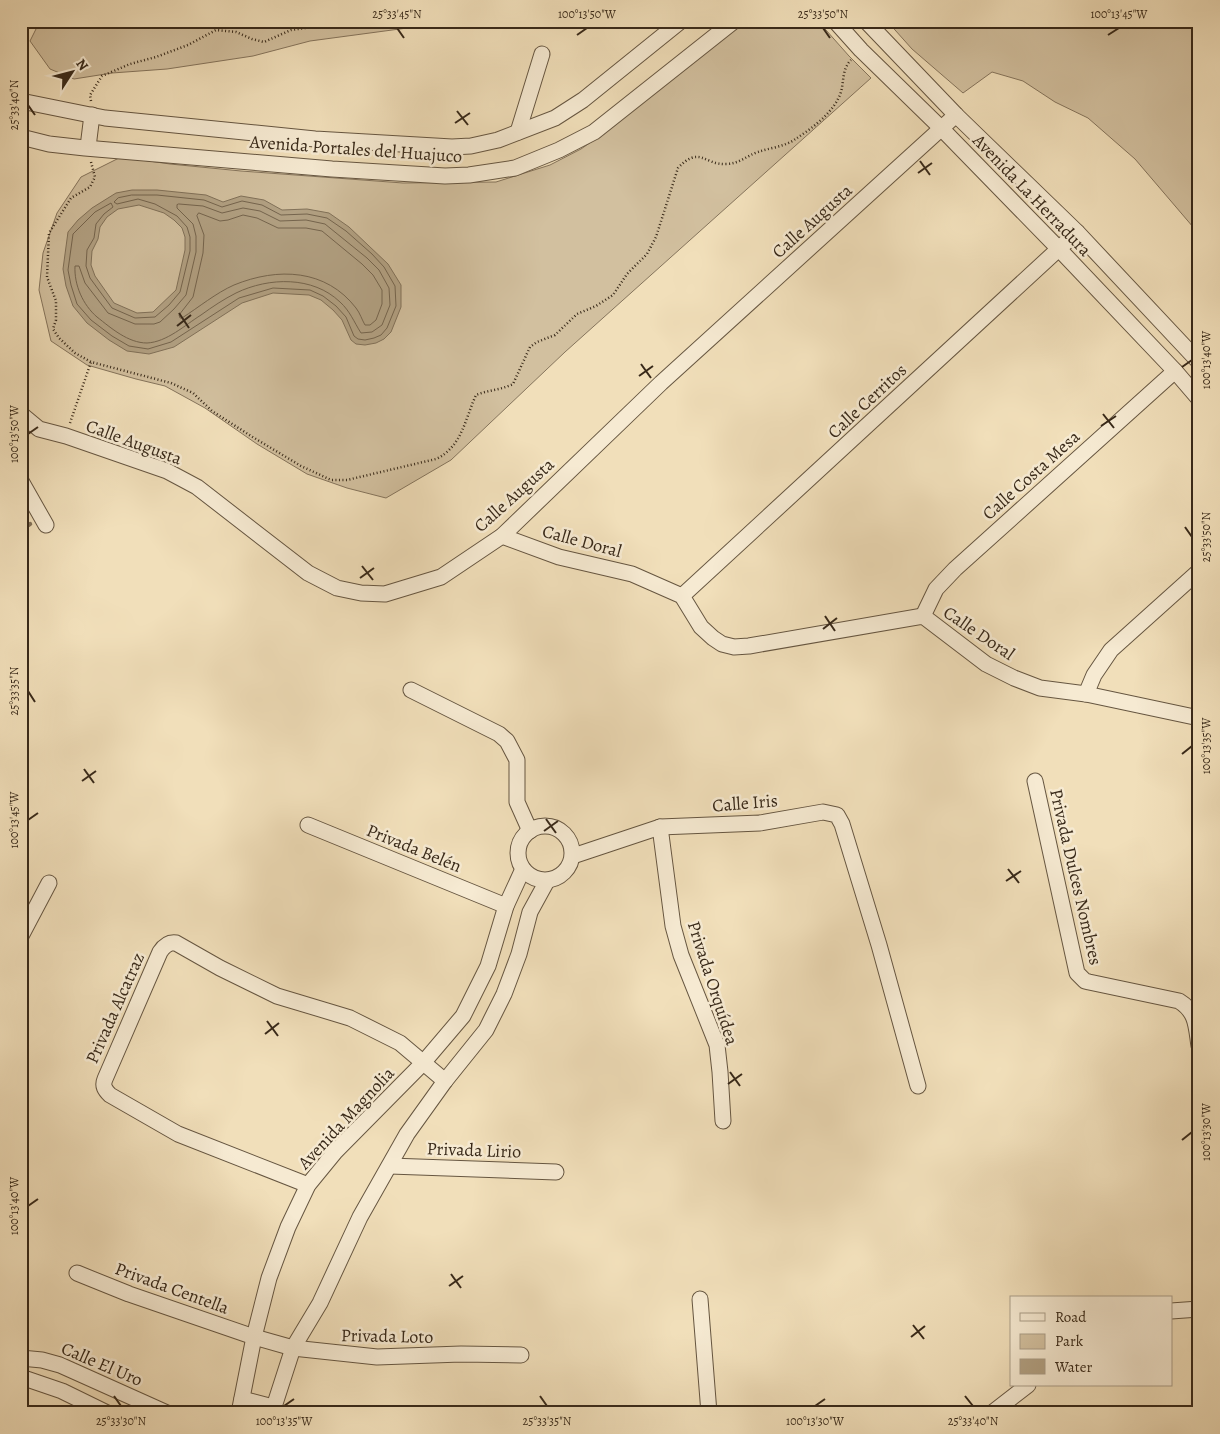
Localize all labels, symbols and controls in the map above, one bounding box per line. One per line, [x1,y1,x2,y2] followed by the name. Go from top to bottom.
[372,6,422,22] text: 25°33'45"N
[558,6,617,22] text: 100°13'50"W
[798,6,849,22] text: 25°33'50"N
[1090,6,1148,22] text: 100°13'45"W
[48,48,98,98] north arrow
[71,55,93,74] text: N
[6,79,22,130] text: 25°33'40"N
[967,128,1097,262] street label: Avenida La Herradura
[248,130,463,168] street label: Avenida Portales del Huajuco
[767,178,858,263] street label: Calle Augusta
[1198,330,1214,389] text: 100°13'40"W
[822,358,912,444] street label: Calle Cerritos
[6,404,22,463] text: 100°13'50"W
[83,414,186,471] street label: Calle Augusta
[977,424,1085,525] street label: Calle Costa Mesa
[469,452,560,537] street label: Calle Augusta
[1198,511,1214,562] text: 25°33'50"N
[540,519,625,563] street label: Calle Doral
[939,600,1020,666] street label: Calle Doral
[6,666,22,715] text: 25°33'35"N
[1198,717,1214,774] text: 100°13'35"W
[1044,787,1108,967] street label: Privada Dulces Nombres
[711,788,779,818] street label: Calle Iris
[6,791,22,849] text: 100°13'45"W
[363,818,465,878] street label: Privada Belén
[682,918,745,1049] street label: Privada Orquídea
[80,949,150,1067] street label: Privada Alcatraz
[292,1061,400,1175] street label: Avenida Magnolia
[1198,1102,1214,1161] text: 100°13'30"W
[426,1136,522,1164] street label: Privada Lirio
[6,1176,22,1235] text: 100°13'40"W
[112,1256,233,1320] street label: Privada Centella
[1010,1296,1172,1386] legend
[1055,1307,1087,1327] text: Road
[341,1323,433,1349] street label: Privada Loto
[1055,1331,1084,1351] text: Park
[58,1336,146,1392] street label: Calle El Uro
[1054,1357,1092,1377] text: Water
[96,1413,146,1429] text: 25°33'30"N
[256,1413,313,1429] text: 100°13'35"W
[523,1413,572,1429] text: 25°33'35"N
[786,1413,845,1429] text: 100°13'30"W
[948,1413,999,1429] text: 25°33'40"N

